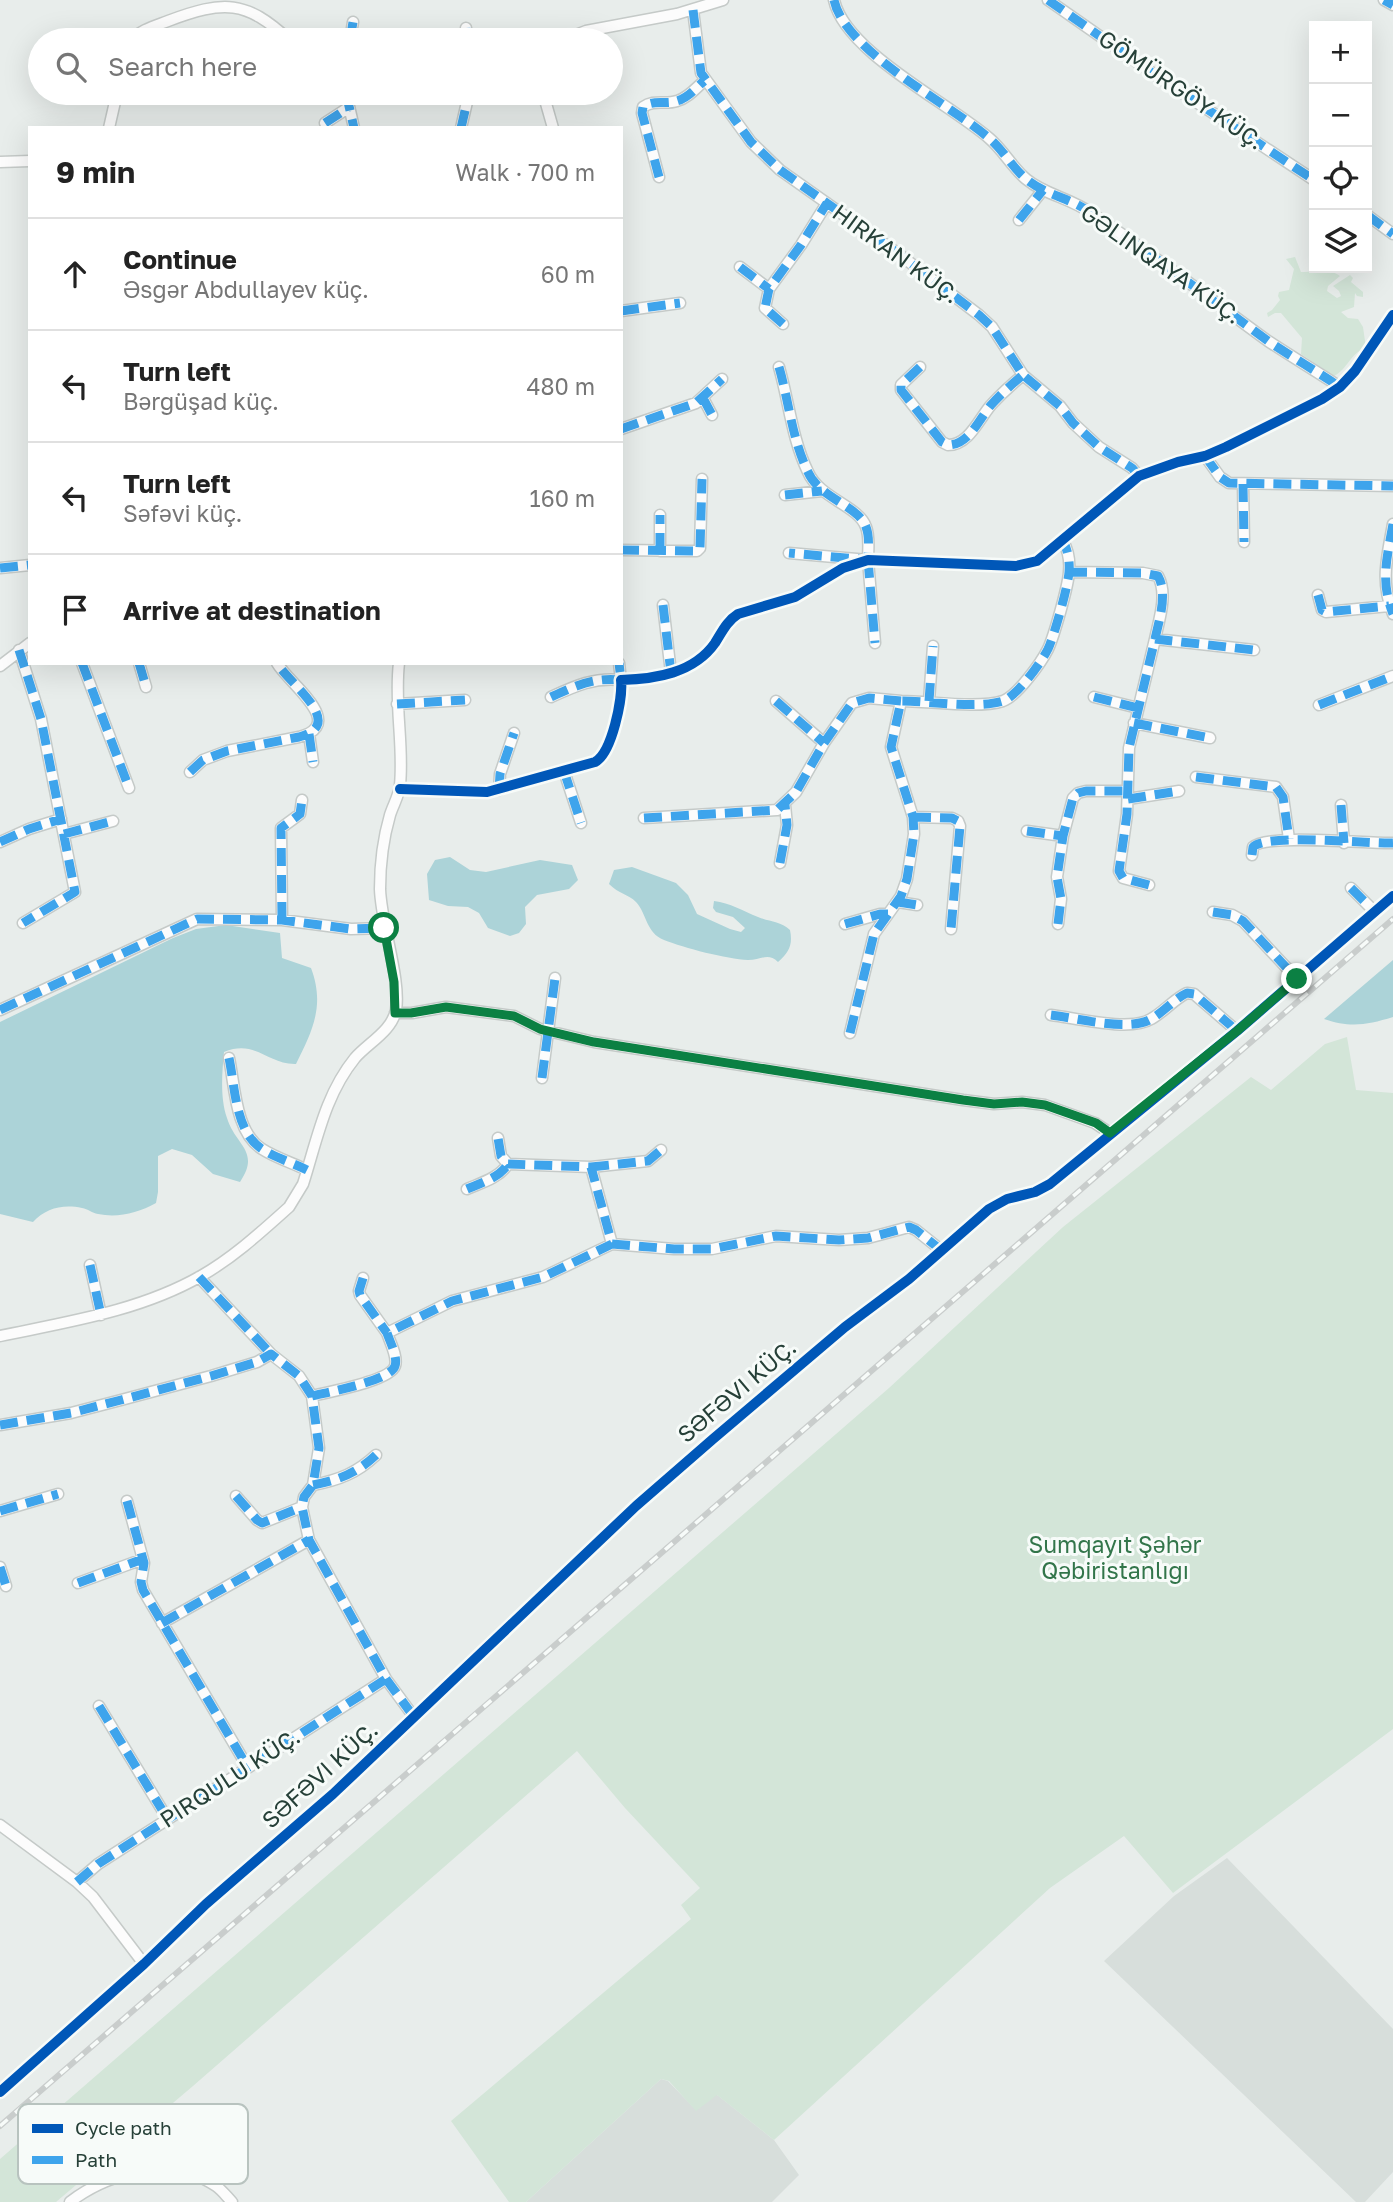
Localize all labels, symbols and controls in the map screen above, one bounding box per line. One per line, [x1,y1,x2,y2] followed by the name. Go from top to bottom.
[1309,21,1372,273] map controls
[1309,21,1372,84] button: +
[1094,24,1269,155] street label: GÖMÜRGÖY KÜÇ.
[28,28,623,105] search box
[52,48,90,86] icon: search
[108,51,257,82] text: Search here
[1309,84,1372,147] button: −
[1309,147,1372,210] button: locate
[56,154,135,190] text: 9 min
[455,158,595,186] text: Walk · 700 m
[1076,197,1247,329] street label: GƏLINQAYA KÜÇ.
[828,198,966,309] street label: HIRKAN KÜÇ.
[1309,210,1372,273] button: layers
[123,244,237,275] text: Continue
[56,255,94,293] icon: ahead
[541,260,595,288] text: 60 m
[123,275,369,303] text: Əsgər Abdullayev küç.
[123,356,231,387] text: Turn left
[56,367,94,405] icon: left
[527,372,595,400] text: 480 m
[123,387,279,415] text: Bərgüşad küç.
[123,468,231,499] text: Turn left
[56,479,94,517] icon: left
[530,484,595,512] text: 160 m
[123,499,242,527] text: Səfəvi küç.
[56,591,94,629] icon: arrive
[123,595,381,626] text: Arrive at destination
[368,912,399,943] route start
[1281,963,1312,994] route end
[671,1333,801,1448] street label: SƏFƏVI KÜÇ.
[1028,1530,1202,1584] park label: Sumqayıt Şəhər Qəbiristanlığı
[256,1715,383,1834] street label: SƏFƏVI KÜÇ.
[154,1721,305,1833] street label: PIRQULU KÜÇ.
[18,2104,248,2184] legend
[75,2116,172,2139] text: Cycle path
[75,2148,117,2171] text: Path

